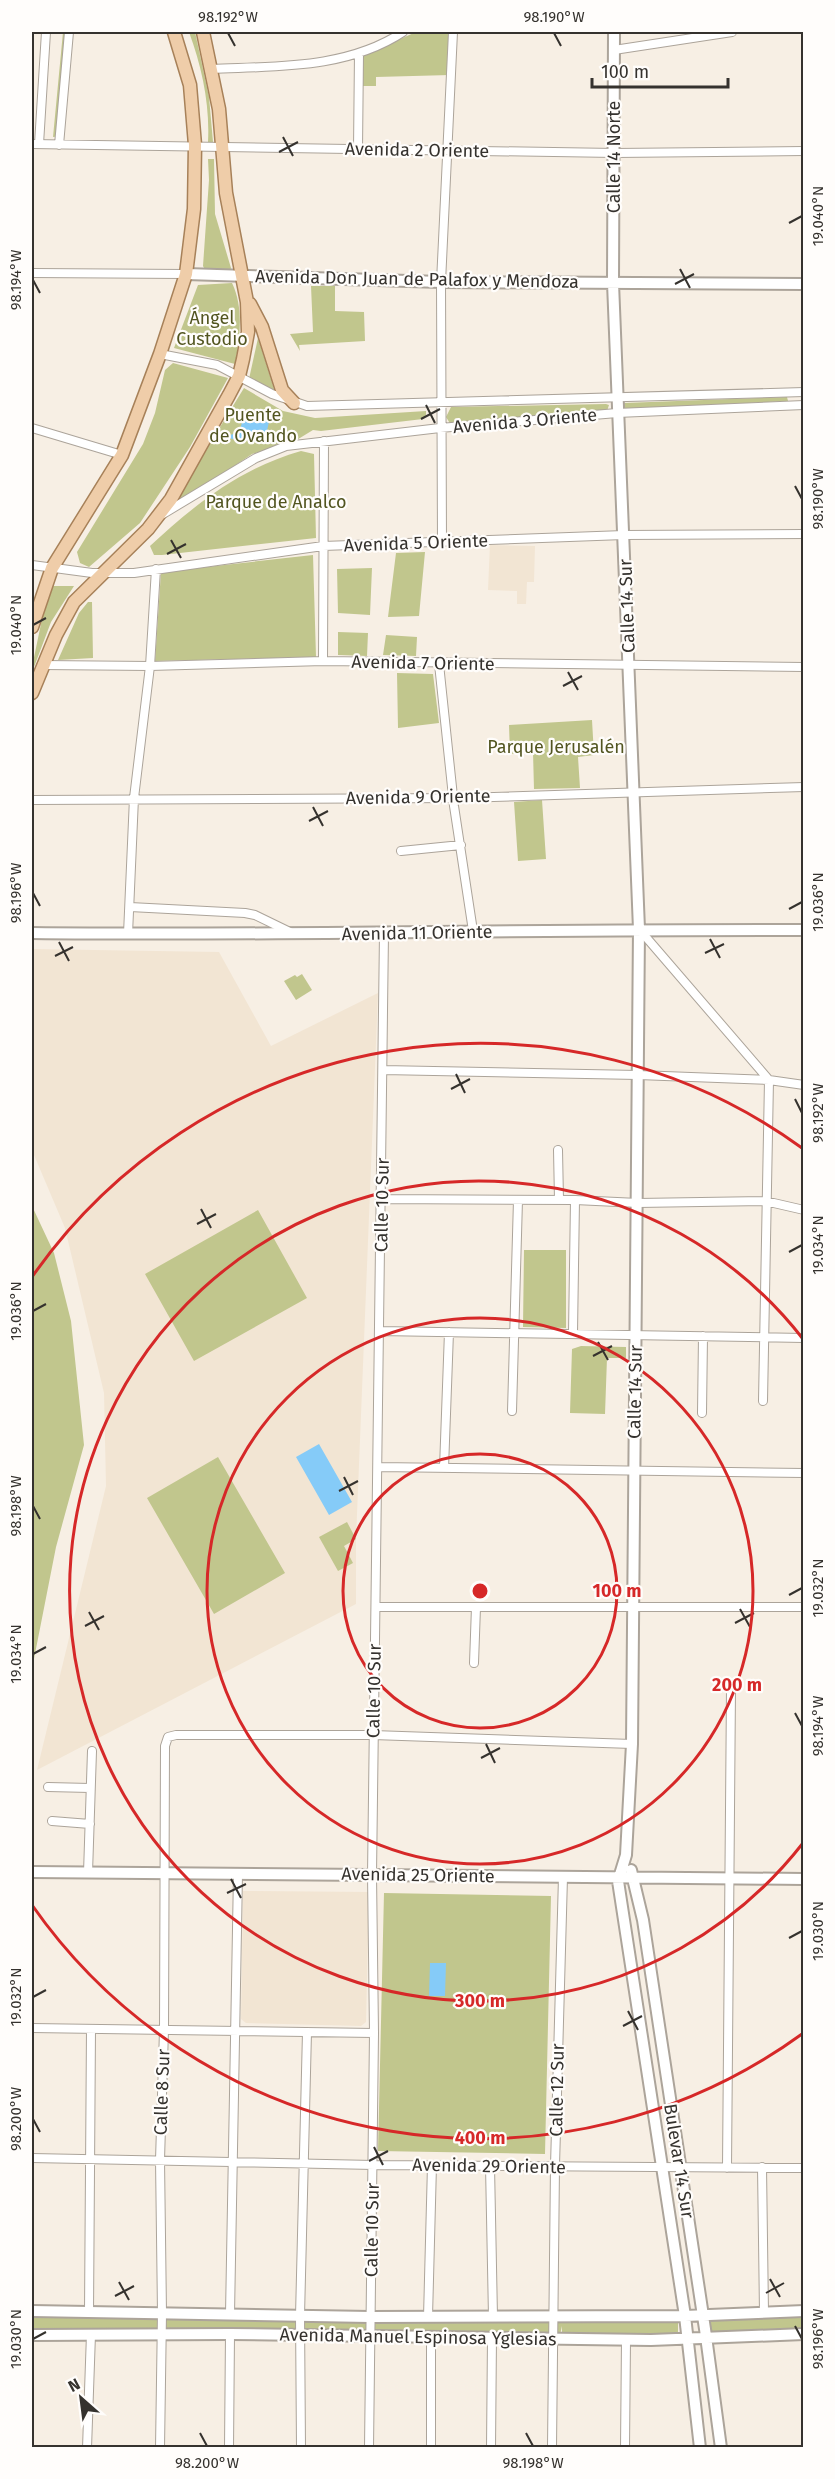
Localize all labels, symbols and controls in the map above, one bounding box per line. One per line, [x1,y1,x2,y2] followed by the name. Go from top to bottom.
[198,8,259,26] text: 98.192°W
[523,8,585,26] text: 98.190°W
[592,51,728,89] scale bar
[601,61,649,83] text: 100 m
[603,101,625,213] street label: Calle 14 Norte
[345,138,489,162] street label: Avenida 2 Oriente
[809,186,827,246] text: 19.040°N
[7,249,25,310] text: 98.194°W
[255,265,579,293] street label: Avenida Don Juan de Palafox y Mendoza
[176,306,248,350] park label: Ángel Custodio
[209,404,297,447] park label: Puente de Ovando
[452,404,598,438] street label: Avenida 3 Oriente
[809,468,827,530] text: 98.190°W
[205,491,347,513] park label: Parque de Analco
[343,529,489,557] street label: Avenida 5 Oriente
[614,559,640,653] street label: Calle 14 Sur
[7,595,25,655] text: 19.040°N
[351,651,495,675] street label: Avenida 7 Oriente
[487,736,625,758] park label: Parque Jerusalén
[345,785,491,809] street label: Avenida 9 Oriente
[7,862,25,923] text: 98.196°W
[809,872,827,932] text: 19.036°N
[341,921,493,945] street label: Avenida 11 Oriente
[809,1082,827,1143] text: 98.192°W
[370,1158,394,1252] street label: Calle 10 Sur
[809,1215,827,1275] text: 19.034°N
[7,1281,25,1341] text: 19.036°N
[623,1345,647,1439] street label: Calle 14 Sur
[7,1475,25,1537] text: 98.198°W
[809,1559,827,1617] text: 19.032°N
[593,1580,641,1602] text: 100 m
[470,1581,490,1601] centre of rings
[7,1624,25,1684] text: 19.034°N
[362,1644,386,1738] street label: Calle 10 Sur
[712,1674,762,1696] text: 200 m
[809,1695,827,1756] text: 98.194°W
[341,1863,495,1887] street label: Avenida 25 Oriente
[809,1901,827,1961] text: 19.030°N
[7,1968,25,2026] text: 19.032°N
[454,1990,505,2012] text: 300 m
[545,2043,569,2137] street label: Calle 12 Sur
[149,2048,175,2136] street label: Calle 8 Sur
[7,2086,25,2151] text: 98.200°W
[659,2102,699,2220] street label: Bulevar 14 Sur
[455,2127,505,2149] text: 400 m
[412,2154,566,2178] street label: Avenida 29 Oriente
[360,2183,384,2277] street label: Calle 10 Sur
[809,2308,827,2369] text: 98.196°W
[7,2309,25,2369] text: 19.030°N
[279,2324,557,2350] street label: Avenida Manuel Espinosa Yglesias
[51,2368,111,2428] north arrow
[65,2374,83,2396] text: N
[175,2454,240,2472] text: 98.200°W
[502,2454,564,2472] text: 98.198°W

